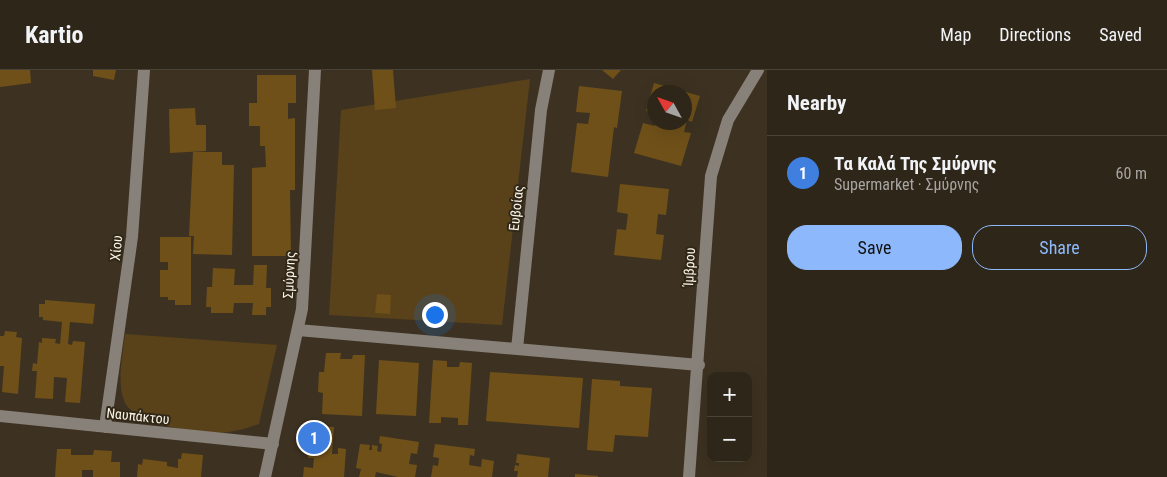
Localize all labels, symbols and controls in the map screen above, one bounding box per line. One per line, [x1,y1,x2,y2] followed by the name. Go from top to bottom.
[25,21,83,49] text: Kartio
[940,24,971,45] text: Map
[999,24,1071,45] text: Directions
[1099,24,1142,45] text: Saved
[647,85,692,130] north arrow
[787,91,846,115] text: Nearby
[834,152,997,175] text: Τα Καλά Της Σμύρνης
[799,164,807,183] text: 1
[1115,164,1147,183] text: 60 m
[834,175,979,194] text: Supermarket · Σμύρνης
[506,184,526,232] street label: Ευβοίας
[787,225,962,270] button: Save
[972,225,1147,270] button: Share
[107,234,125,262] street label: Χίου
[680,247,698,288] street label: Ίμβρου
[280,251,298,299] street label: Σμύρνης
[422,302,448,328] your location
[707,372,752,462] map controls
[707,372,752,417] button: +
[106,405,171,427] street label: Ναυπάκτου
[707,417,752,462] button: −
[298,419,330,457] pin: 1

